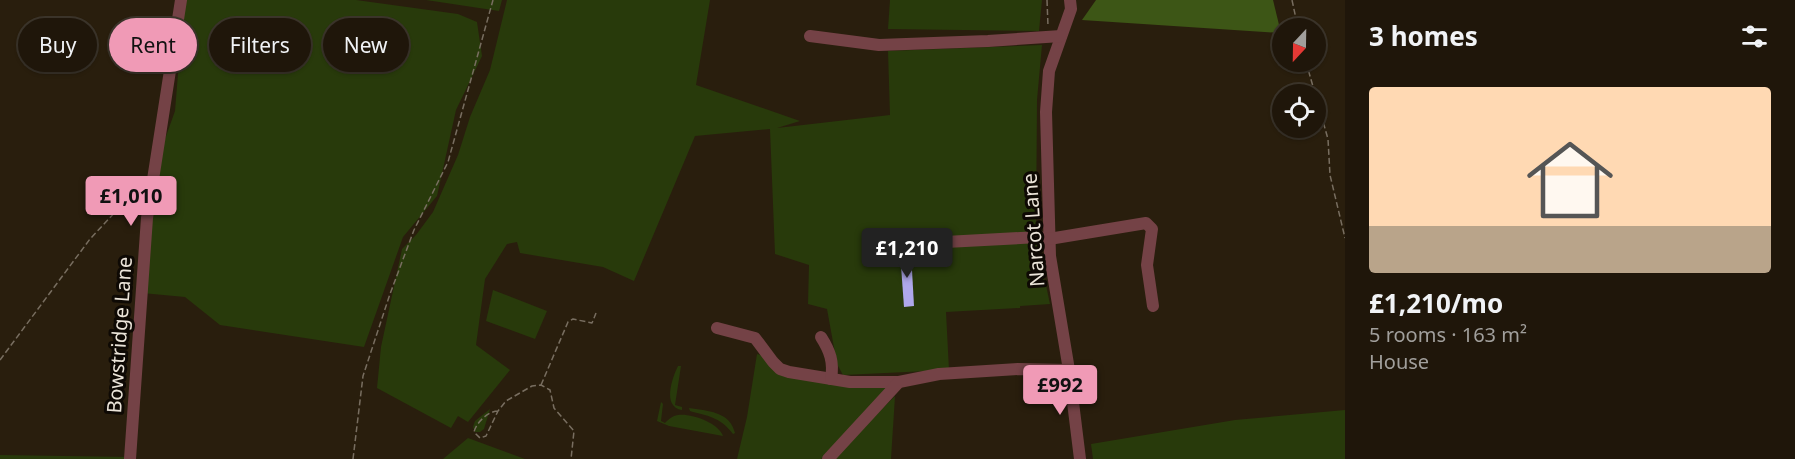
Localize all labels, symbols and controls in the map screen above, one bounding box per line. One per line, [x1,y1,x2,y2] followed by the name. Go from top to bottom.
[18,18,97,72] chip: Buy
[109,18,197,72] chip: Rent
[209,18,311,72] chip: Filters
[323,18,409,72] chip: New
[1272,18,1326,72] north arrow
[1272,18,1326,138] map controls
[1369,18,1478,54] text: 3 homes
[1738,20,1771,53] icon: filters
[1272,84,1326,138] button: locate
[1516,126,1624,234] icon: home
[1016,172,1050,288] street label: Narcot Lane
[82,176,180,227] pin: £1,010
[100,182,162,209] text: £1,010
[858,228,956,279] pin: £1,210
[876,234,938,261] text: £1,210
[100,256,138,414] street label: Bowstridge Lane
[1369,285,1503,321] text: £1,210/mo
[1369,321,1527,348] text: 5 rooms · 163 m²
[1369,348,1429,375] text: House
[1024,365,1096,416] pin: £992
[1037,371,1083,398] text: £992

